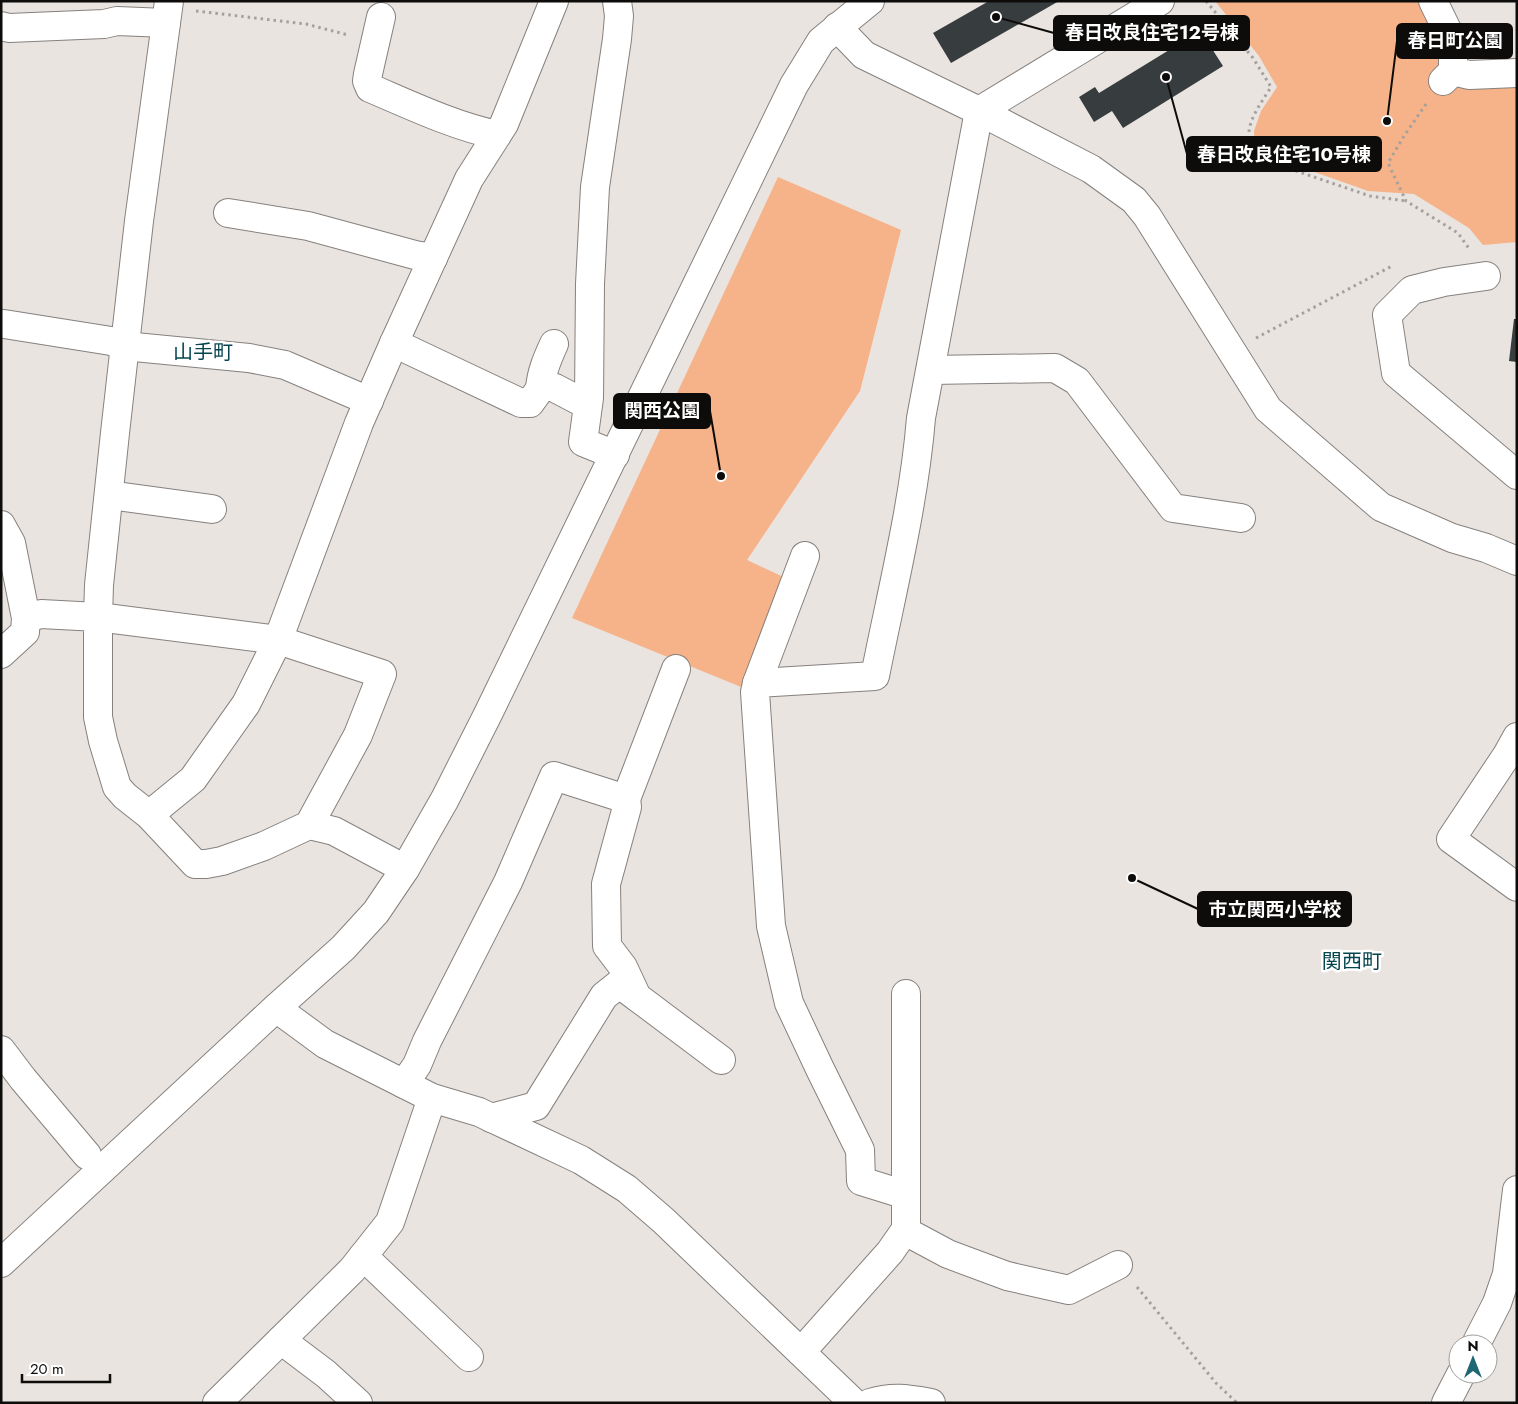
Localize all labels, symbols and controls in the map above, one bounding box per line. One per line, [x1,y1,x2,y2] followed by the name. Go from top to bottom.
[1054,16,1249,50] callout: 春日改良住宅12号棟
[1065,19,1239,46] text: 春日改良住宅12号棟
[1397,24,1512,58] callout: 春日町公園
[1407,27,1503,54] text: 春日町公園
[1187,137,1381,171] callout: 春日改良住宅10号棟
[1197,141,1371,168] text: 春日改良住宅10号棟
[173,338,233,367] district label: 山手町
[614,394,710,428] callout: 関西公園
[624,397,700,424] text: 関西公園
[1198,892,1351,926] callout: 市立関西小学校
[1208,896,1342,923] text: 市立関西小学校
[1322,947,1382,976] district label: 関西町
[1448,1334,1498,1384] north arrow
[1467,1336,1479,1356] text: N
[22,1352,110,1384] scale bar
[30,1358,64,1380] text: 20 m

